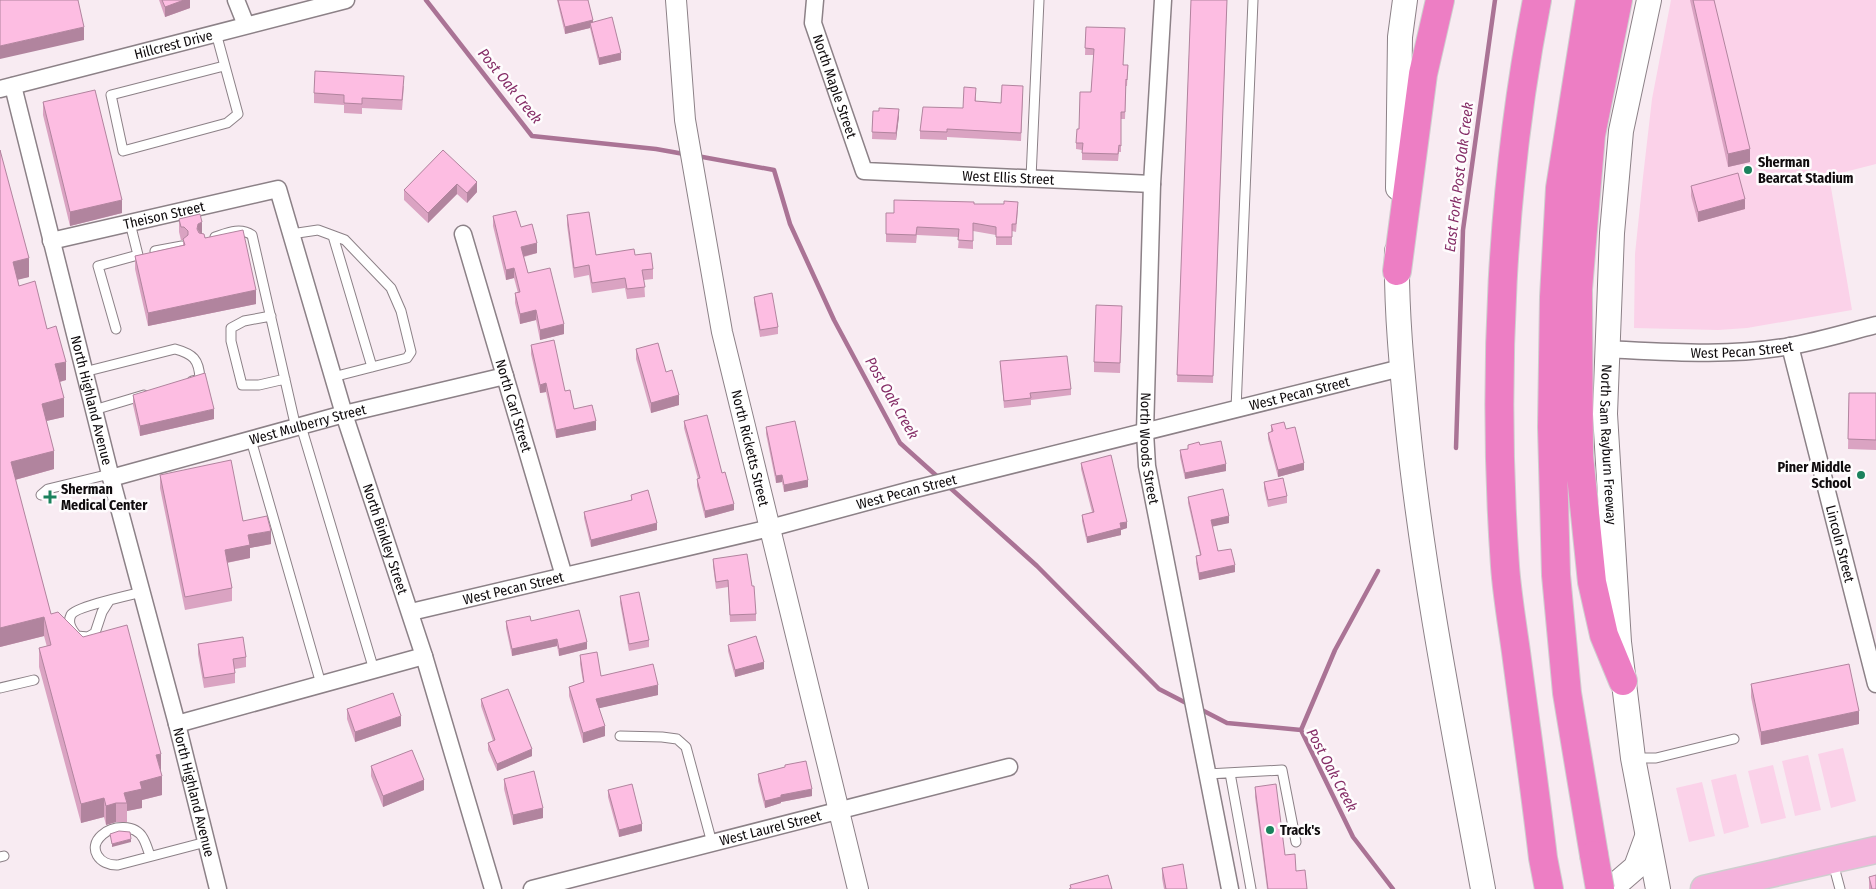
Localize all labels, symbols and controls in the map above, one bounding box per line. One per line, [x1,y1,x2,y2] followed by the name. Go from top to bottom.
[132,27,215,63] street label: Hillcrest Drive
[809,32,860,141] street label: North Maple Street
[474,45,546,128] water label: Post Oak Creek
[1441,101,1477,253] water label: East Fork Post Oak Creek
[1758,154,1854,187] place label: Sherman Bearcat Stadium
[1742,164,1754,176] marker: Sherman Bearcat Stadium
[962,167,1055,189] street label: West Ellis Street
[122,198,207,233] street label: Theison Street
[67,334,115,467] street label: North Highland Avenue
[1690,338,1795,362] street label: West Pecan Street
[861,354,923,443] water label: Post Oak Creek
[491,357,535,455] street label: North Carl Street
[1596,364,1620,526] street label: North Sam Rayburn Freeway
[1248,373,1352,414] street label: West Pecan Street
[727,388,772,509] street label: North Ricketts Street
[1136,392,1162,506] street label: North Woods Street
[248,401,368,449] street label: West Mulberry Street
[1777,459,1851,492] place label: Piner Middle School
[1855,469,1867,481] marker: Piner Middle School
[855,471,959,513] street label: West Pecan Street
[61,481,148,514] place label: Sherman Medical Center
[359,482,411,597] street label: North Binkley Street
[43,490,57,504] marker: Sherman Medical Center
[1822,503,1858,585] street label: Lincoln Street
[461,568,566,609] street label: West Pecan Street
[1303,725,1362,815] water label: Post Oak Creek
[169,726,218,859] street label: North Highland Avenue
[718,807,824,850] street label: West Laurel Street
[1280,822,1320,839] place label: Track's
[1264,824,1276,836] marker: Track's

